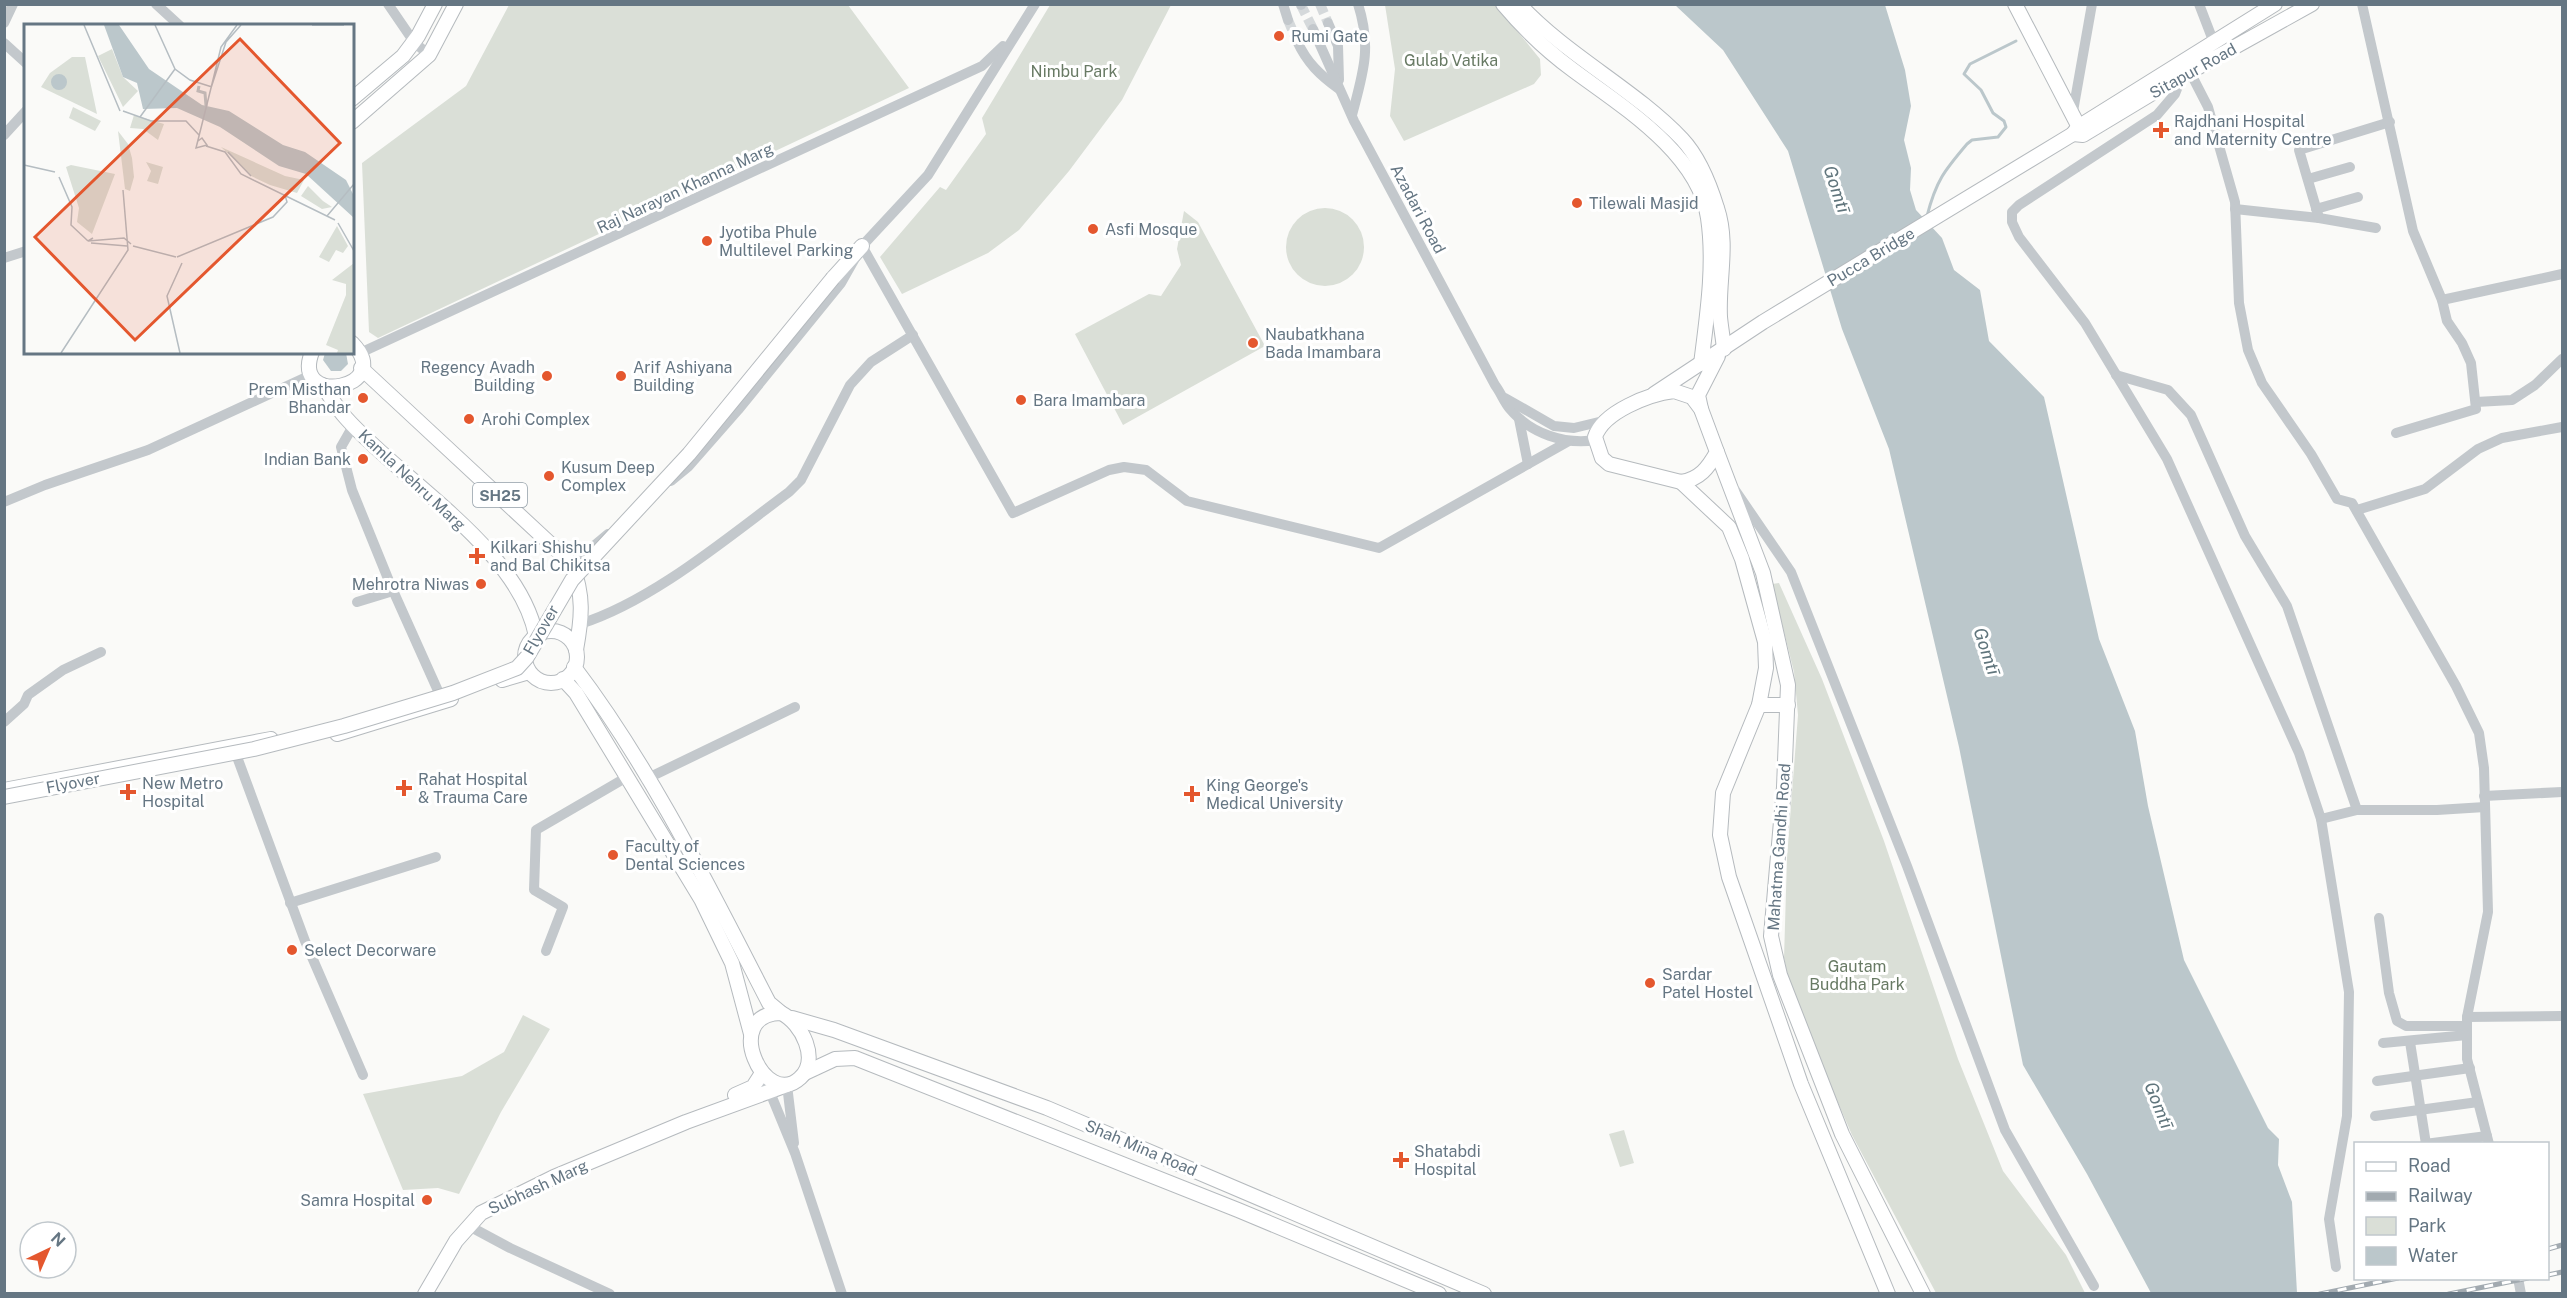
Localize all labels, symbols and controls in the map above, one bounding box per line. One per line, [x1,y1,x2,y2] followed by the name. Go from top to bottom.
[24,24,354,354] inset map
[1291,27,1368,46] place label: Rumi Gate
[1272,29,1286,43] marker: Rumi Gate
[2146,39,2240,103] street label: Sitapur Road
[1404,51,1498,70] park label: Gulab Vatika
[1031,62,1117,81] park label: Nimbu Park
[2174,112,2332,149] place label: Rajdhani Hospital and Maternity Centre
[2152,121,2170,139] marker: Rajdhani Hospital and Maternity Centre
[594,139,776,237] street label: Raj Narayan Khanna Marg
[1387,161,1449,257] street label: Azadari Road
[1820,163,1855,217] water label: Gomtī
[1589,194,1699,213] place label: Tilewali Masjid
[1570,196,1584,210] marker: Tilewali Masjid
[1105,220,1197,239] place label: Asfi Mosque
[1086,222,1100,236] marker: Asfi Mosque
[719,223,854,260] place label: Jyotiba Phule Multilevel Parking
[1824,223,1918,291] street label: Pucca Bridge
[700,234,714,248] marker: Jyotiba Phule Multilevel Parking
[1265,325,1381,362] place label: Naubatkhana Bada Imambara
[1246,336,1260,350] marker: Naubatkhana Bada Imambara
[420,358,535,395] place label: Regency Avadh Building
[633,358,732,395] place label: Arif Ashiyana Building
[540,369,554,383] marker: Regency Avadh Building
[614,369,628,383] marker: Arif Ashiyana Building
[248,380,351,417] place label: Prem Misthan Bhandar
[356,391,370,405] marker: Prem Misthan Bhandar
[1033,391,1145,410] place label: Bara Imambara
[1014,393,1028,407] marker: Bara Imambara
[481,410,590,429] place label: Arohi Complex
[462,412,476,426] marker: Arohi Complex
[354,425,470,535] street label: Kamla Nehru Marg
[264,450,351,469] place label: Indian Bank
[356,452,370,466] marker: Indian Bank
[561,458,655,495] place label: Kusum Deep Complex
[542,469,556,483] marker: Kusum Deep Complex
[473,483,527,507] road number: SH25
[490,538,610,575] place label: Kilkari Shishu and Bal Chikitsa
[468,547,486,565] marker: Kilkari Shishu and Bal Chikitsa
[352,575,469,594] place label: Mehrotra Niwas
[474,577,488,591] marker: Mehrotra Niwas
[519,602,563,658] street label: Flyover
[1970,625,2005,679] water label: Gomtī
[1764,763,1794,931] street label: Mahatma Gandhi Road
[44,768,102,798] street label: Flyover
[418,770,528,807] place label: Rahat Hospital & Trauma Care
[142,774,223,811] place label: New Metro Hospital
[1206,776,1344,813] place label: King George's Medical University
[395,779,413,797] marker: Rahat Hospital & Trauma Care
[119,783,137,801] marker: New Metro Hospital
[1183,785,1201,803] marker: King George's Medical University
[625,837,745,874] place label: Faculty of Dental Sciences
[606,848,620,862] marker: Faculty of Dental Sciences
[304,941,436,960] place label: Select Decorware
[285,943,299,957] marker: Select Decorware
[1809,957,1905,994] park label: Gautam Buddha Park
[1662,965,1753,1002] place label: Sardar Patel Hostel
[1643,976,1657,990] marker: Sardar Patel Hostel
[2140,1079,2178,1133] water label: Gomtī
[1082,1116,1200,1180] street label: Shah Mina Road
[1414,1142,1481,1179] place label: Shatabdi Hospital
[2354,1142,2549,1280] legend
[1392,1151,1410,1169] marker: Shatabdi Hospital
[2408,1155,2451,1176] text: Road
[485,1156,591,1218] street label: Subhash Marg
[2408,1185,2473,1206] text: Railway
[300,1191,415,1210] place label: Samra Hospital
[420,1193,434,1207] marker: Samra Hospital
[2408,1215,2446,1236] text: Park
[18,1220,78,1280] north arrow
[47,1228,69,1251] text: N
[2408,1245,2458,1266] text: Water

